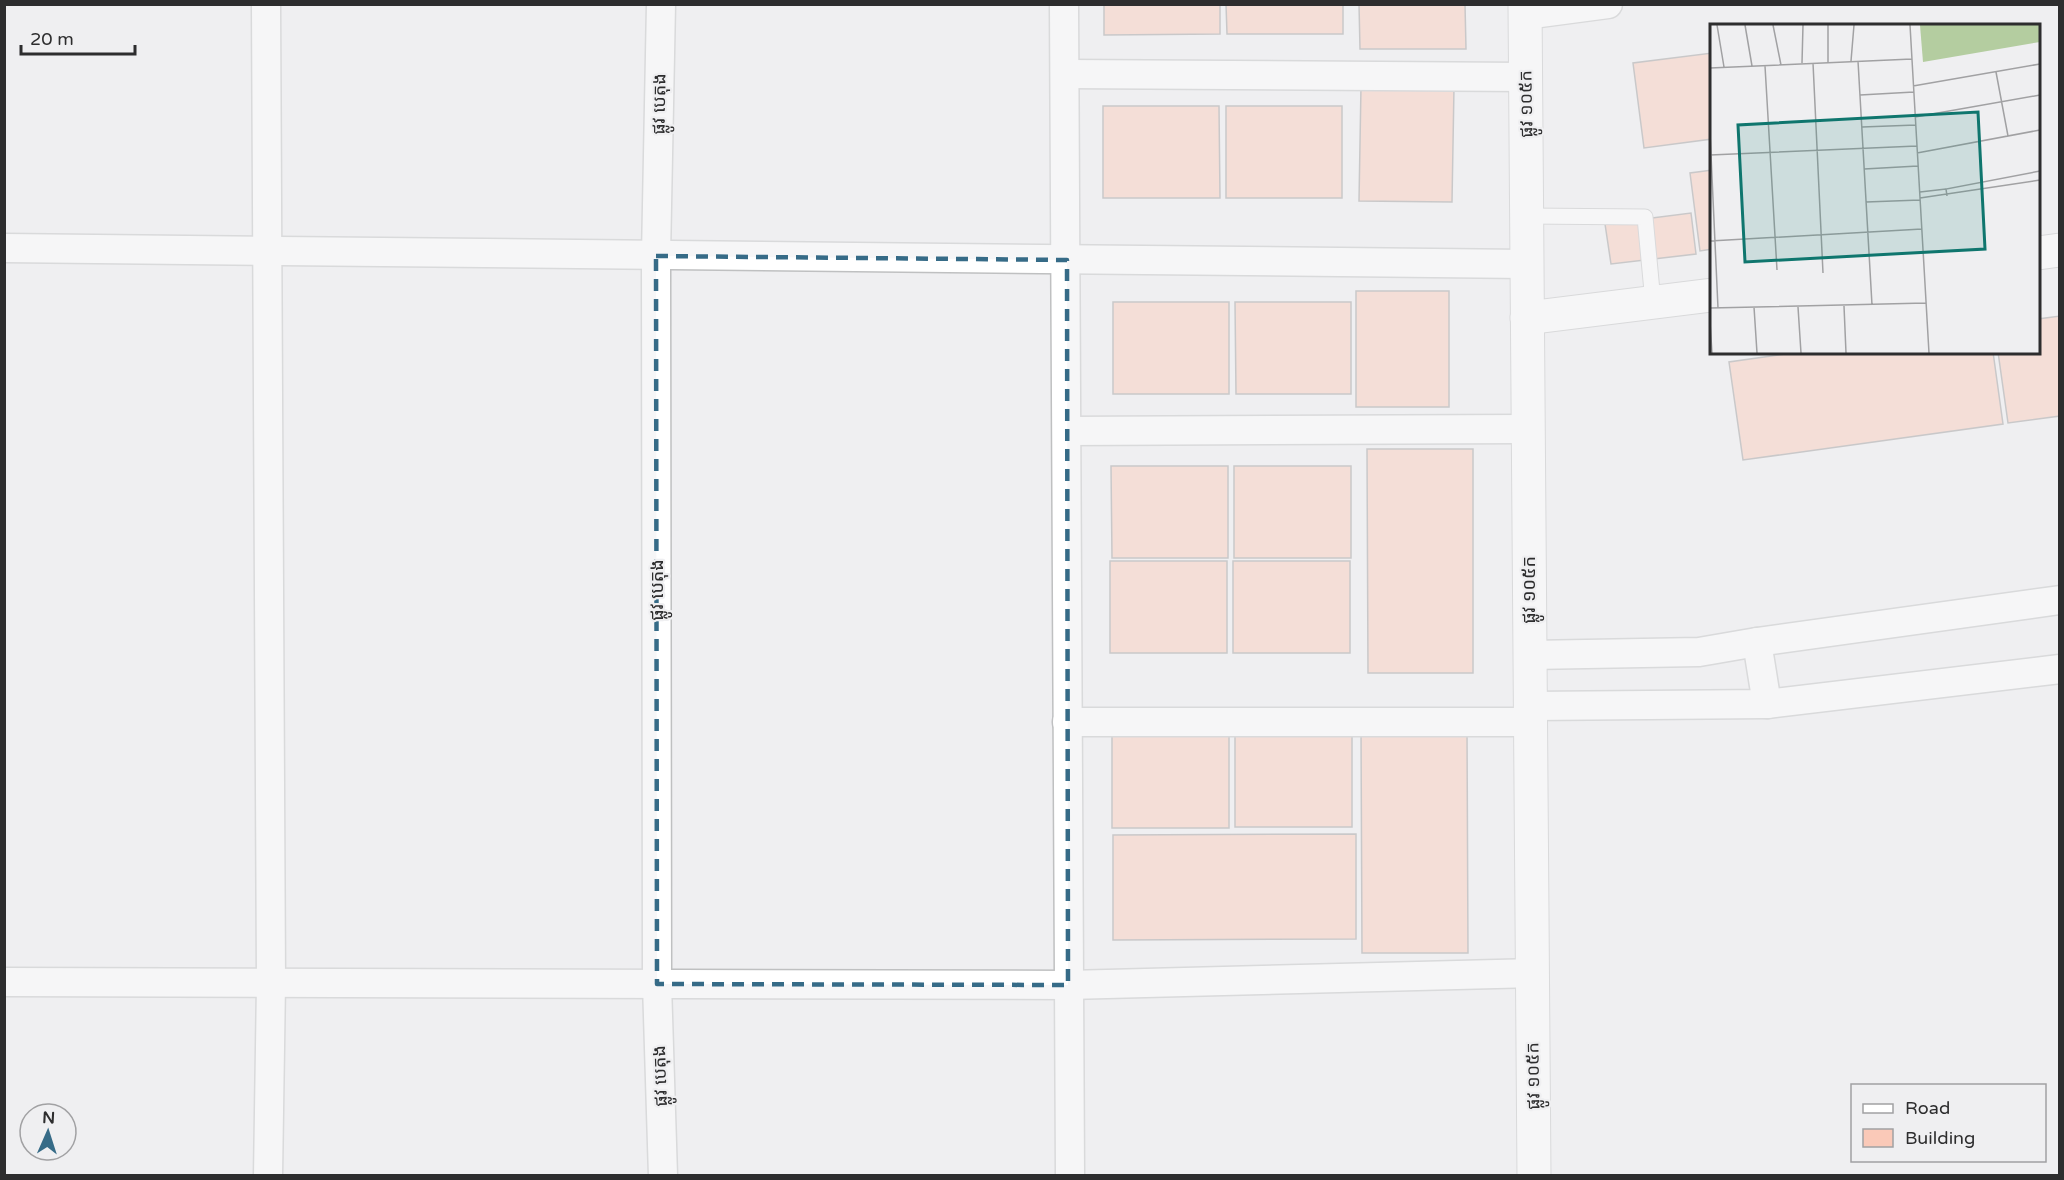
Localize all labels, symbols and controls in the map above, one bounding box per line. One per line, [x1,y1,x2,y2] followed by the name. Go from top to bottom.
[21,18,135,56] scale bar
[1710,24,2040,354] inset map
[30,28,74,50] text: 20 m
[1514,70,1543,138] street label: ផ្លូវ ១០៥ក
[647,73,676,135] street label: ផ្លូវ បេតុង
[1518,556,1545,624] street label: ផ្លូវ ១០៥ក
[646,559,673,621] street label: ផ្លូវ បេតុង
[1521,1042,1550,1110] street label: ផ្លូវ ១០៥ក
[648,1045,677,1107] street label: ផ្លូវ បេតុង
[1851,1084,2046,1162] legend
[1905,1097,1950,1119] text: Road
[18,1102,78,1162] north arrow
[42,1108,56,1128] text: N
[1905,1127,1975,1149] text: Building

